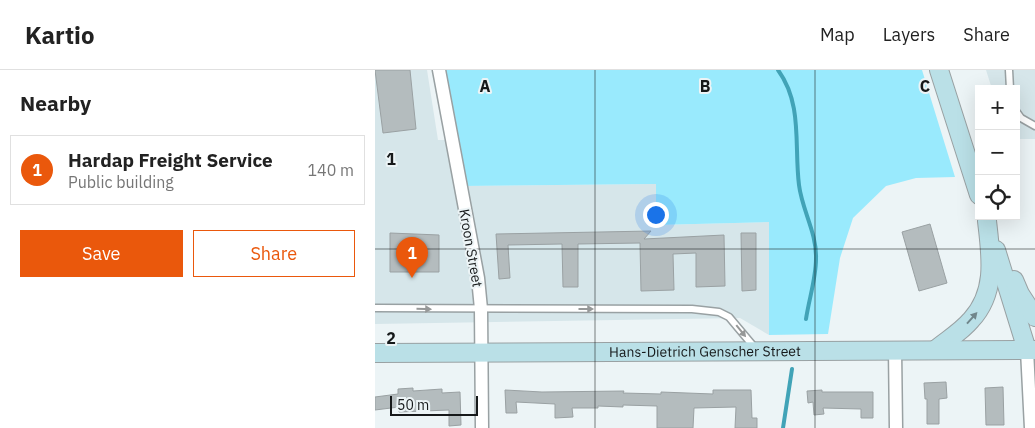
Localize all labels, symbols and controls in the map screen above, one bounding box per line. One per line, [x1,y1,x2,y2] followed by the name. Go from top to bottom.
[25,19,95,51] text: Kartio
[820,23,855,46] text: Map
[883,23,935,46] text: Layers
[963,23,1010,46] text: Share
[480,76,491,96] text: A
[700,76,711,96] text: B
[920,76,930,96] text: C
[975,85,1020,220] map controls
[975,85,1020,130] button: +
[20,89,91,117] text: Nearby
[975,130,1020,175] button: −
[68,148,273,172] text: Hardap Freight Service
[386,149,396,169] text: 1
[32,160,42,180] text: 1
[307,160,354,180] text: 140 m
[68,172,174,192] text: Public building
[975,175,1020,220] button: locate
[643,202,669,228] your location
[455,207,487,289] street label: Kroon Street
[20,230,183,277] button: Save
[193,230,355,277] button: Share
[396,237,428,278] pin: 1
[416,305,432,313] one-way arrow
[578,305,594,313] one-way arrow
[966,313,978,325] one-way arrow
[735,324,746,337] one-way arrow
[386,328,396,348] text: 2
[609,342,801,361] street label: Hans-Dietrich Genscher Street
[390,393,477,416] scale bar
[397,396,429,414] text: 50 m

